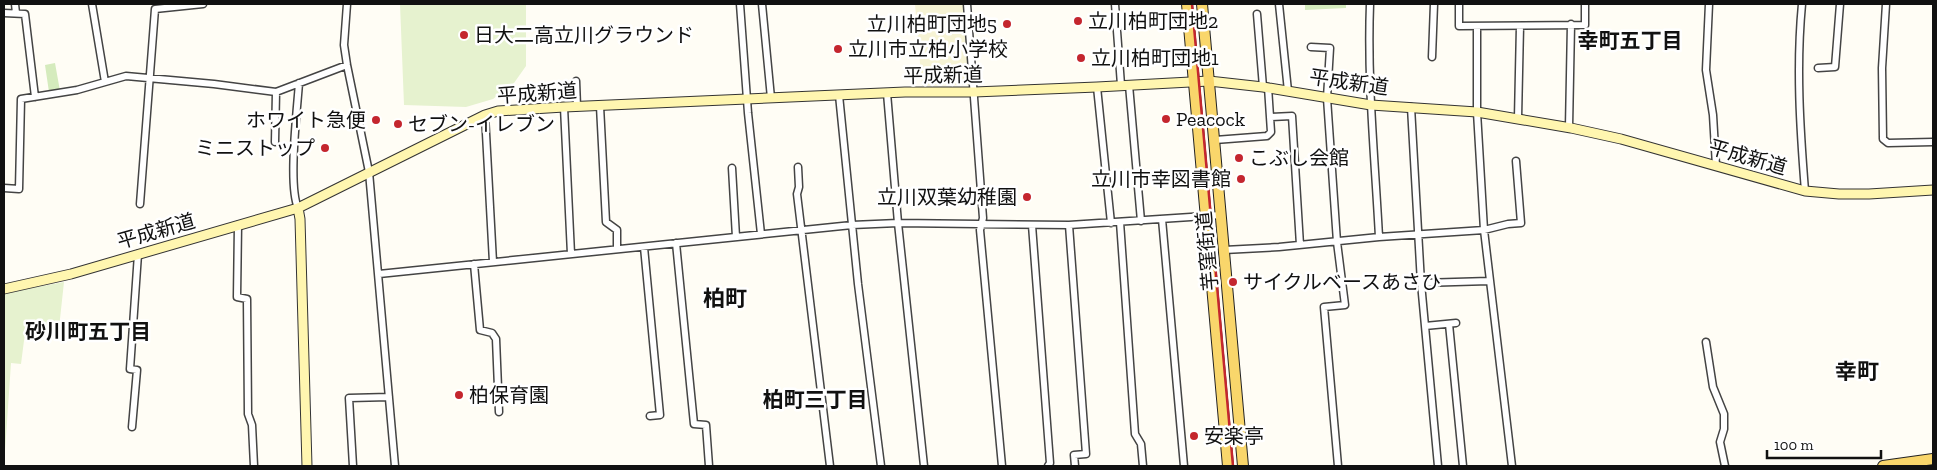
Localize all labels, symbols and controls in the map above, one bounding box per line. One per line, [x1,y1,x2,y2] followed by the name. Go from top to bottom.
[1088,9,1218,33] place label: 立川柏町団地2
[867,12,997,36] place label: 立川柏町団地5
[1072,15,1084,27] marker: 立川柏町団地2
[1001,18,1013,30] marker: 立川柏町団地5
[474,23,694,47] place label: 日大二高立川グラウンド
[1578,28,1683,53] district label: 幸町五丁目
[458,29,470,41] marker: 日大二高立川グラウンド
[848,37,1008,61] place label: 立川市立柏小学校
[832,43,844,55] marker: 立川市立柏小学校
[1091,46,1219,70] place label: 立川柏町団地1
[1075,52,1087,64] marker: 立川柏町団地1
[903,62,983,88] street label: 平成新道
[1308,65,1390,99] street label: 平成新道
[496,78,578,108] street label: 平成新道
[1176,107,1246,131] place label: Peacock
[246,108,366,132] place label: ホワイト急便
[408,112,555,136] place label: セブン-イレブン
[1160,113,1172,125] marker: Peacock
[370,114,382,126] marker: ホワイト急便
[392,118,404,130] marker: セブン-イレブン
[1706,134,1790,180] street label: 平成新道
[195,136,315,160] place label: ミニストップ
[319,142,331,154] marker: ミニストップ
[1249,146,1349,170] place label: こぶし会館
[1233,152,1245,164] marker: こぶし会館
[1091,167,1231,191] place label: 立川市幸図書館
[1235,173,1247,185] marker: 立川市幸図書館
[877,185,1017,209] place label: 立川双葉幼稚園
[1021,191,1033,203] marker: 立川双葉幼稚園
[114,208,198,254] street label: 平成新道
[1192,210,1222,292] street label: 芋窪街道
[1243,270,1441,294] place label: サイクルベースあさひ
[1227,276,1239,288] marker: サイクルベースあさひ
[703,285,747,312] district label: 柏町
[25,319,151,344] district label: 砂川町五丁目
[1835,358,1879,385] district label: 幸町
[469,383,549,407] place label: 柏保育園
[763,387,868,412] district label: 柏町三丁目
[453,389,465,401] marker: 柏保育園
[1204,424,1264,448] place label: 安楽亭
[1767,428,1881,460] scale bar
[1188,430,1200,442] marker: 安楽亭
[1774,436,1813,454] text: 100 m

